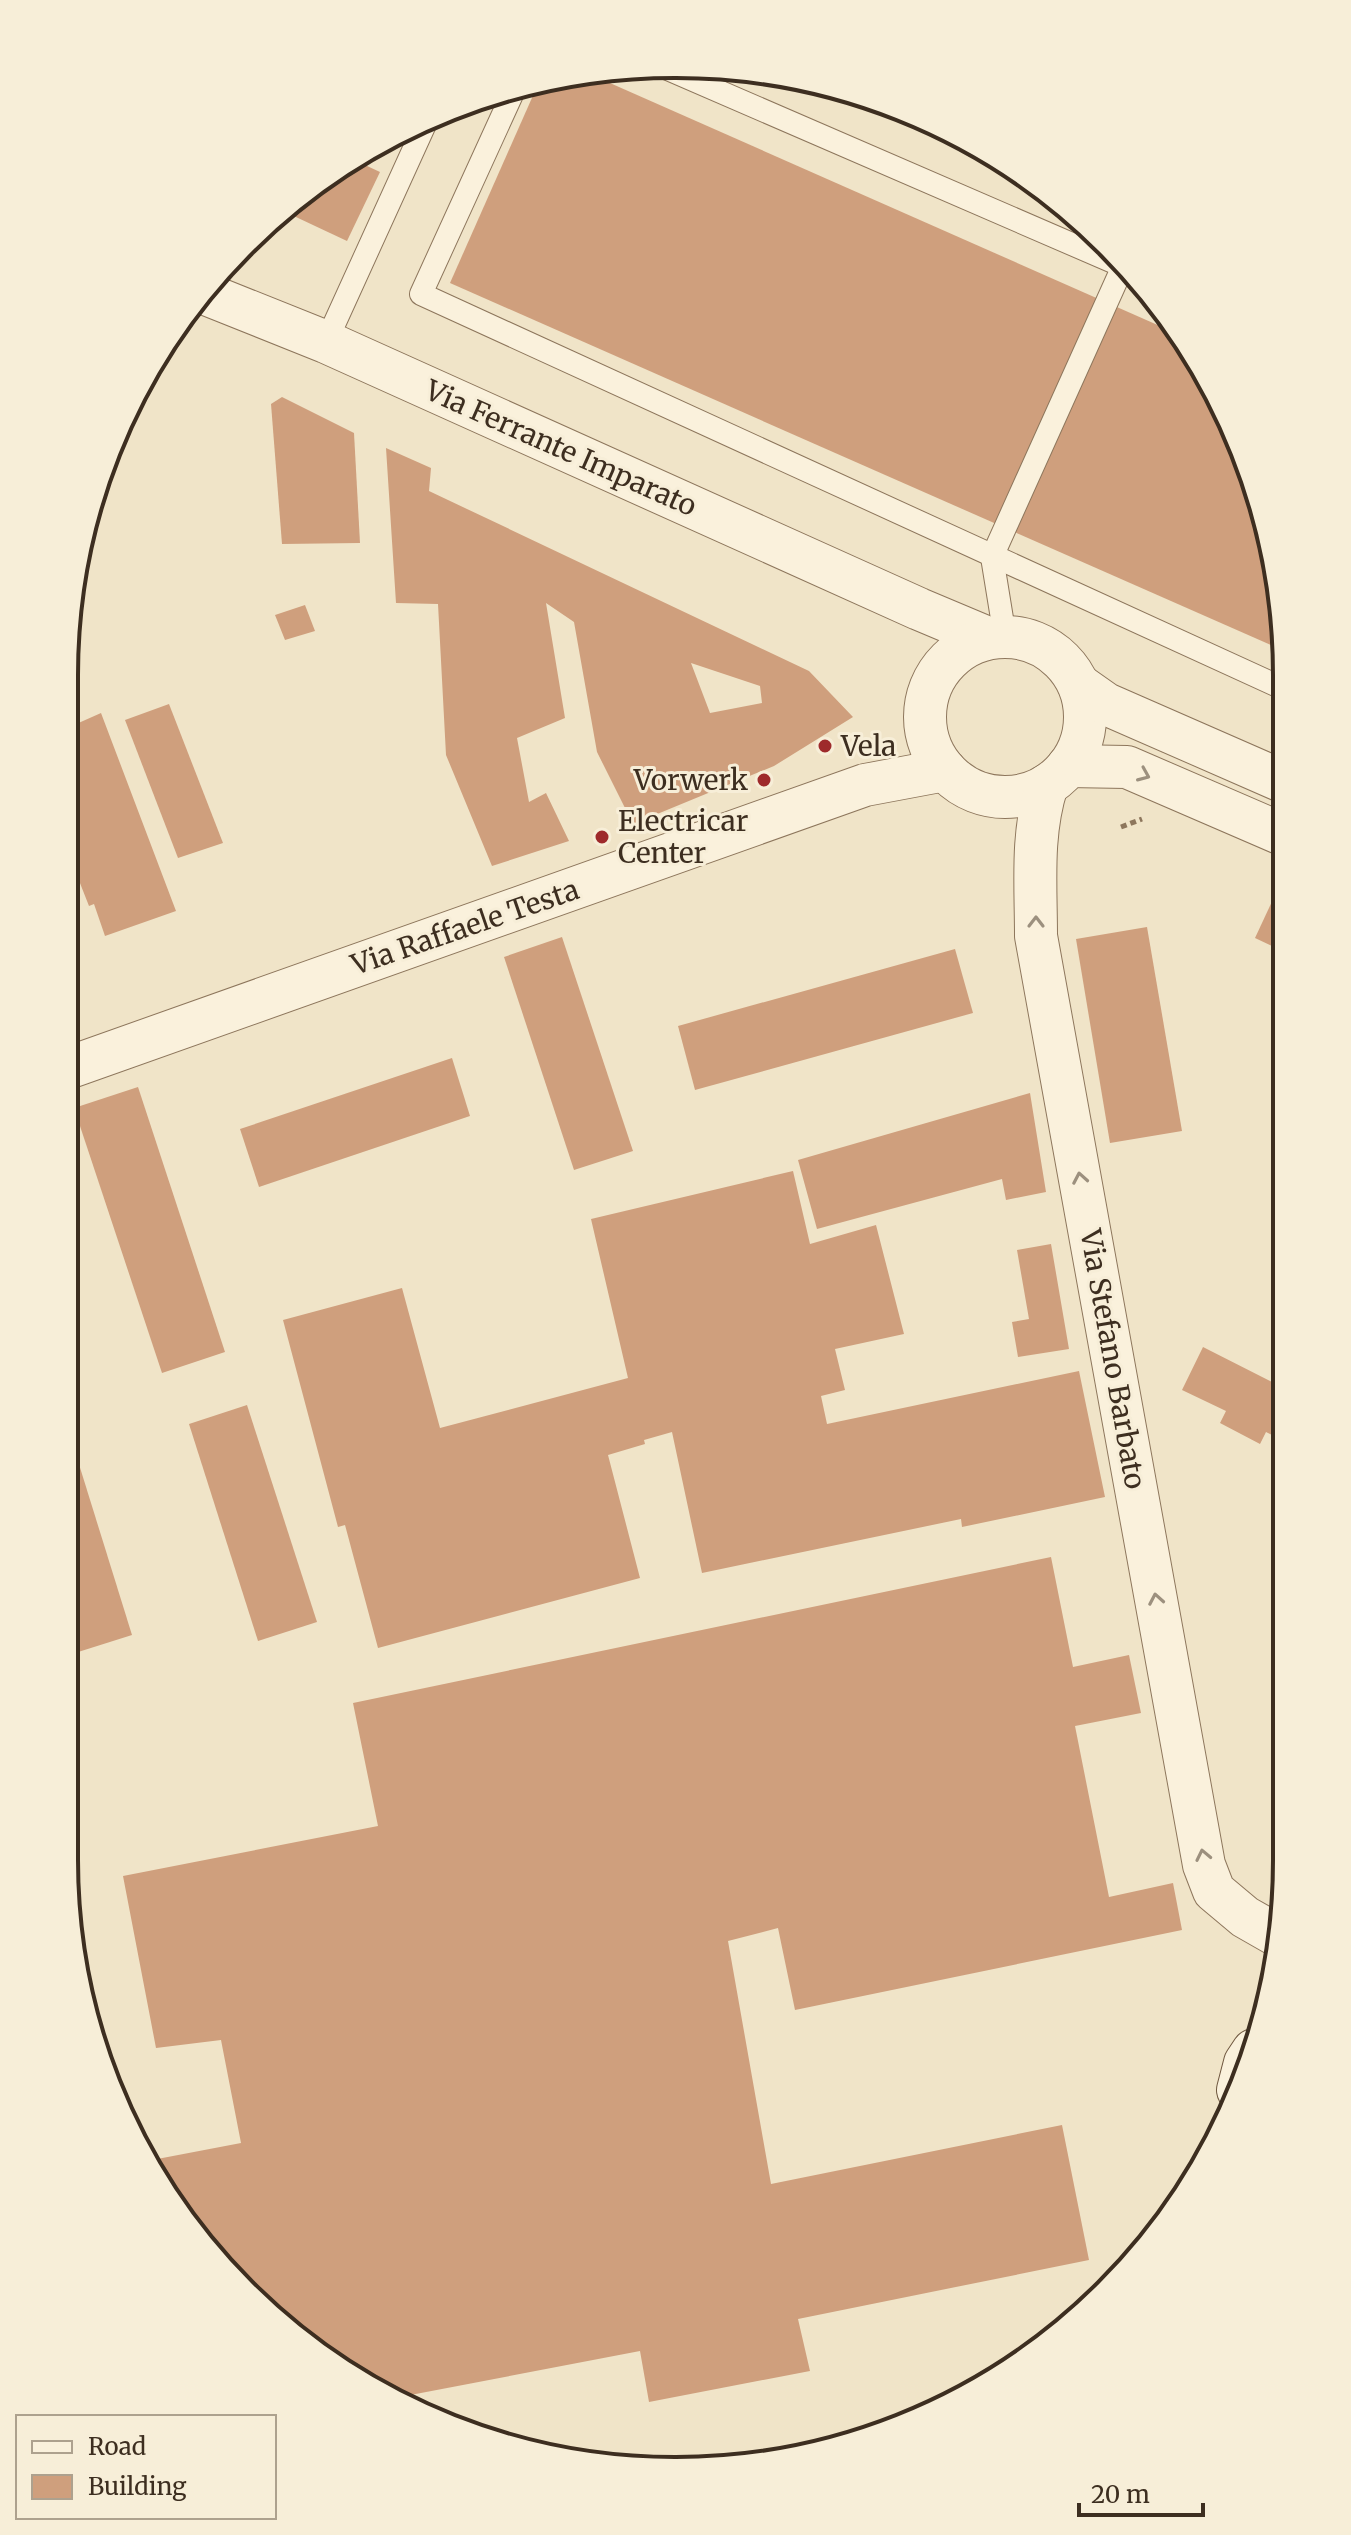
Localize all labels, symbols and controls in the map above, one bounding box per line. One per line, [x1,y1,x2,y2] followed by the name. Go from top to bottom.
[419,372,702,524] street label: Via Ferrante Imparato
[840,728,896,764] place label: Vela
[816,737,834,755] marker: Vela
[633,762,748,798] place label: Vorwerk
[1136,765,1151,781] one-way arrow
[755,771,773,789] marker: Vorwerk
[618,803,748,871] place label: Electricar Center
[593,828,611,846] marker: Electricar Center
[346,871,584,983] street label: Via Raffaele Testa
[1027,915,1045,928] one-way arrow
[1073,1172,1090,1185] one-way arrow
[1072,1225,1154,1492] street label: Via Stefano Barbato
[1149,1593,1166,1606] one-way arrow
[1195,1849,1212,1863] one-way arrow
[16,2415,276,2519] legend
[88,2431,146,2462] text: Road
[1079,2467,1203,2517] scale bar
[88,2471,187,2502] text: Building
[1091,2479,1150,2510] text: 20 m

